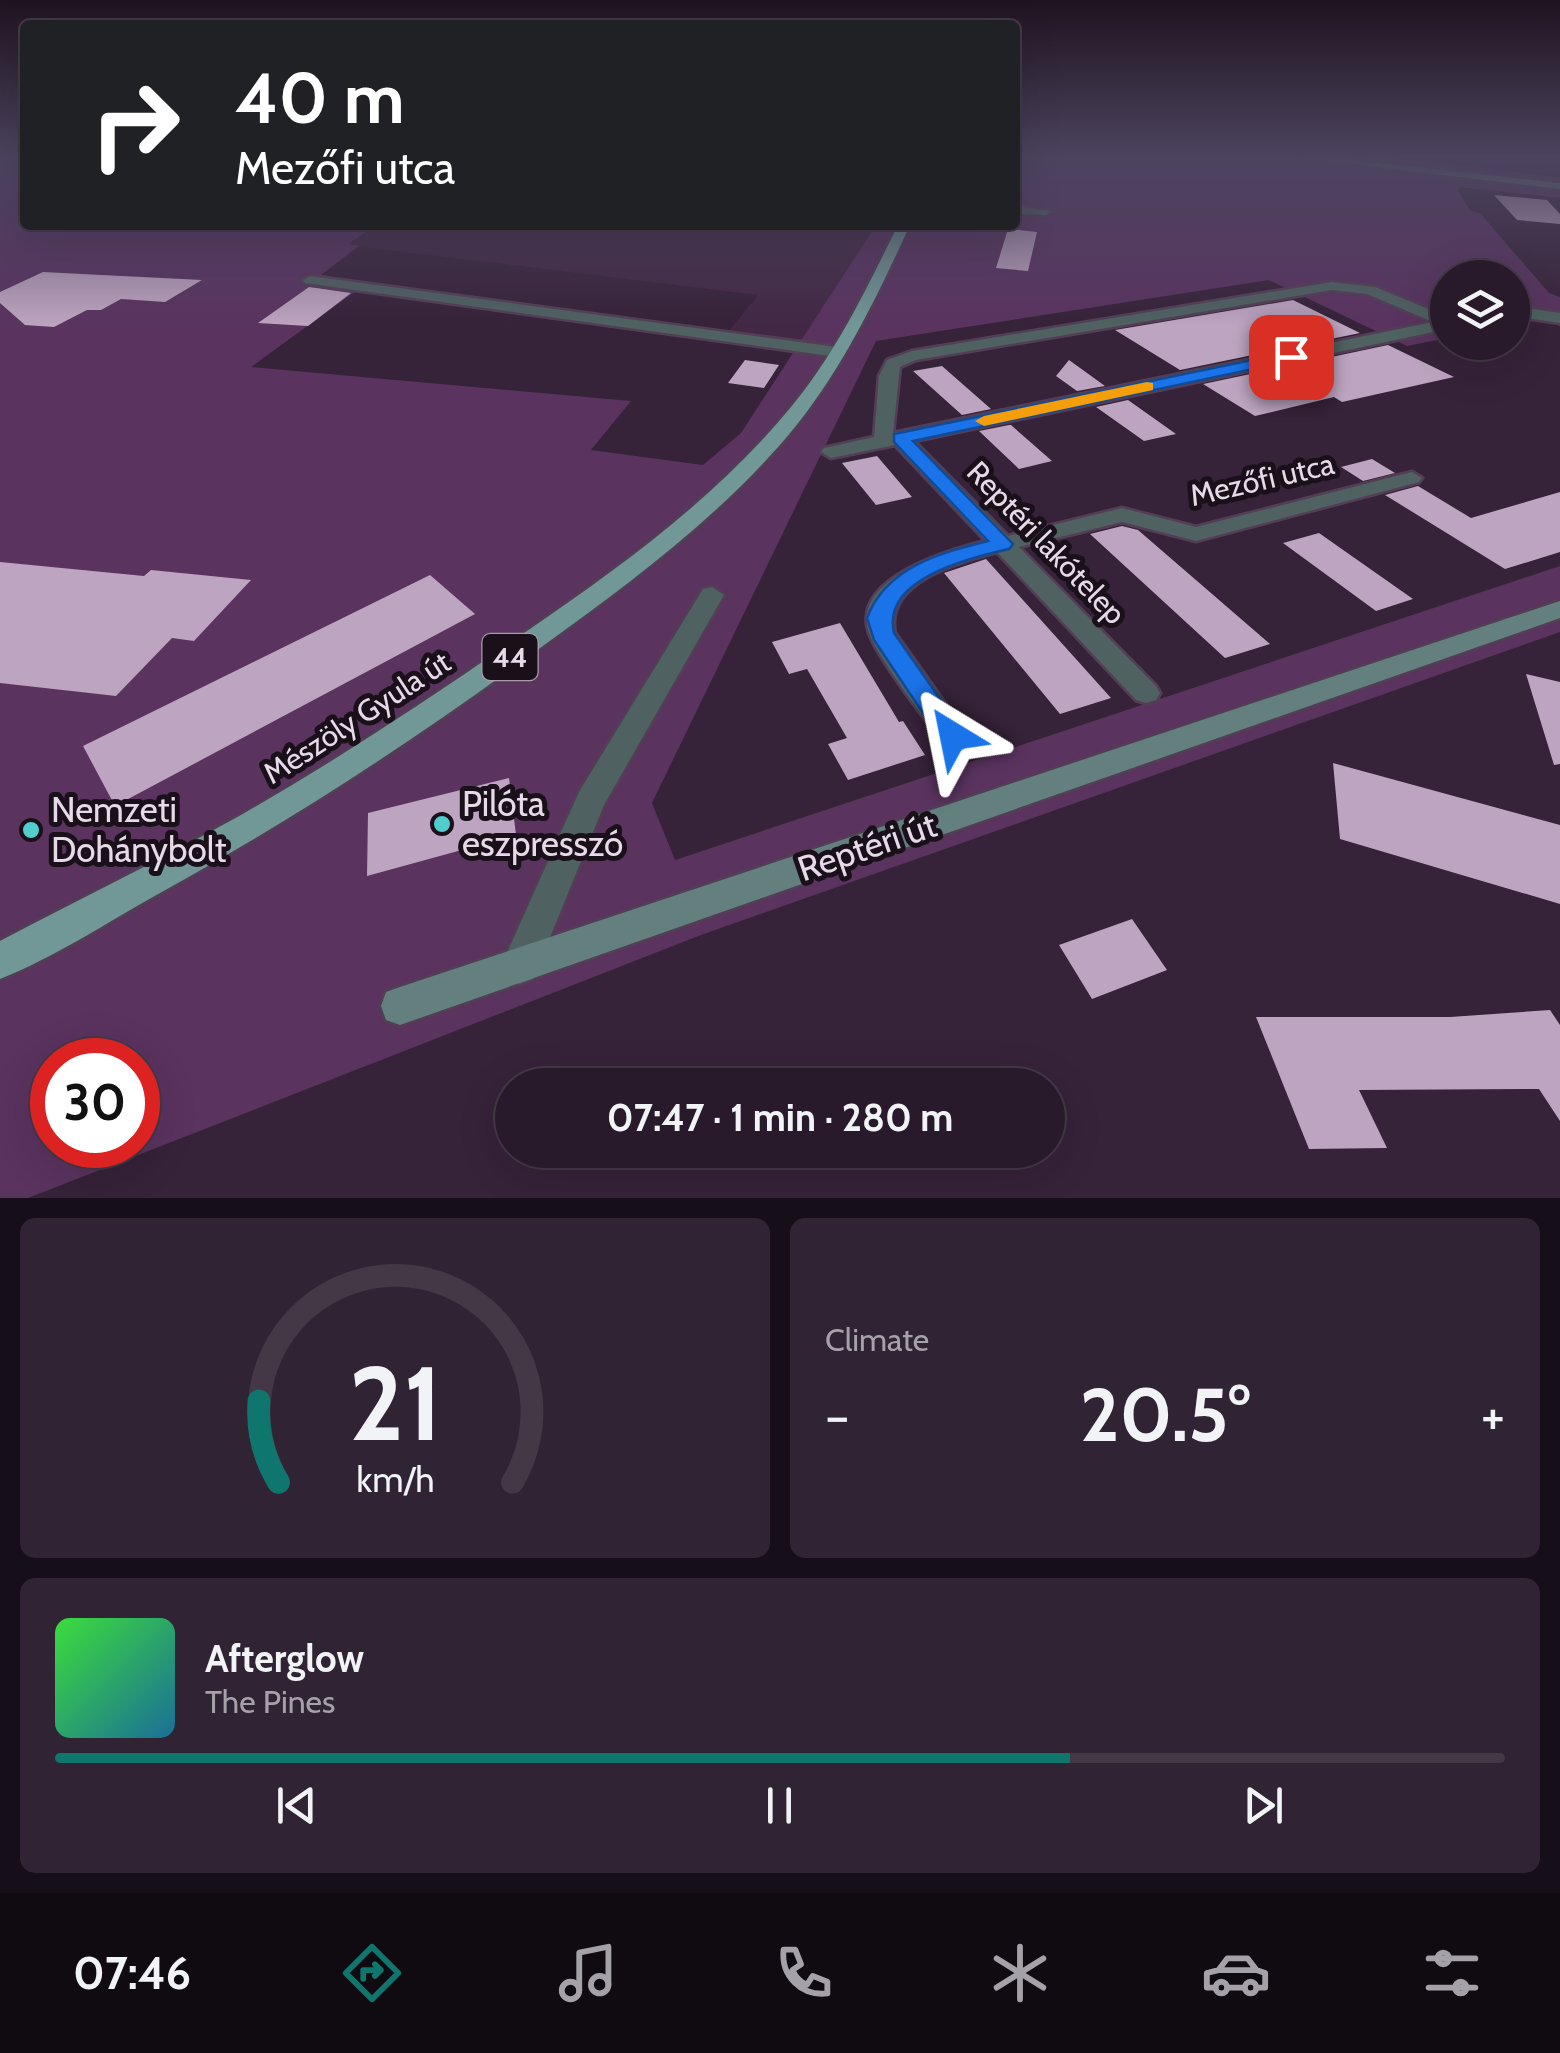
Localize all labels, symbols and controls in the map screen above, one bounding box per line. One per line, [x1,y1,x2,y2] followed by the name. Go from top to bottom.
[235,55,404,141] text: 40 m
[70,60,200,190] icon: right
[235,141,455,195] text: Mezőfi utca
[1430,260,1530,360] map controls
[1430,260,1530,360] button: layers
[1249,315,1334,400] pin
[1264,330,1319,385] icon: arrive
[1186,445,1338,514] street label: Mezőfi utca
[959,453,1133,632] street label: Reptéri lakótelep
[482,634,538,680] road number: 44
[256,643,457,792] street label: Mészöly Gyula út
[901,684,1005,788] position arrow
[462,782,623,865] place label: Pilóta eszpresszó
[51,788,227,871] place label: Nemzeti Dohánybolt
[792,803,942,890] street label: Reptéri út
[431,813,453,835] marker: Pilóta eszpresszó
[20,819,42,841] marker: Nemzeti Dohánybolt
[30,1038,160,1168] speed limit sign: 30
[607,1094,953,1141] text: 07:47 · 1 min · 280 m
[825,1320,929,1359] text: Climate
[348,1340,442,1466] text: 21
[1080,1369,1250,1460] text: 20.5°
[825,1382,849,1449] text: −
[1481,1382,1505,1449] text: +
[356,1458,434,1501] text: km/h
[205,1635,364,1682] text: Afterglow
[205,1682,335,1721] text: The Pines
[269,1778,324,1833] icon: previous
[752,1778,807,1833] icon: pause
[1236,1778,1291,1833] icon: next
[337,1938,407,2008] icon: directions
[553,1938,623,2008] icon: music
[769,1938,839,2008] icon: phone
[985,1938,1055,2008] icon: climate
[1201,1938,1271,2008] icon: car
[1417,1938,1487,2008] icon: filters
[73,1946,191,2000] text: 07:46

